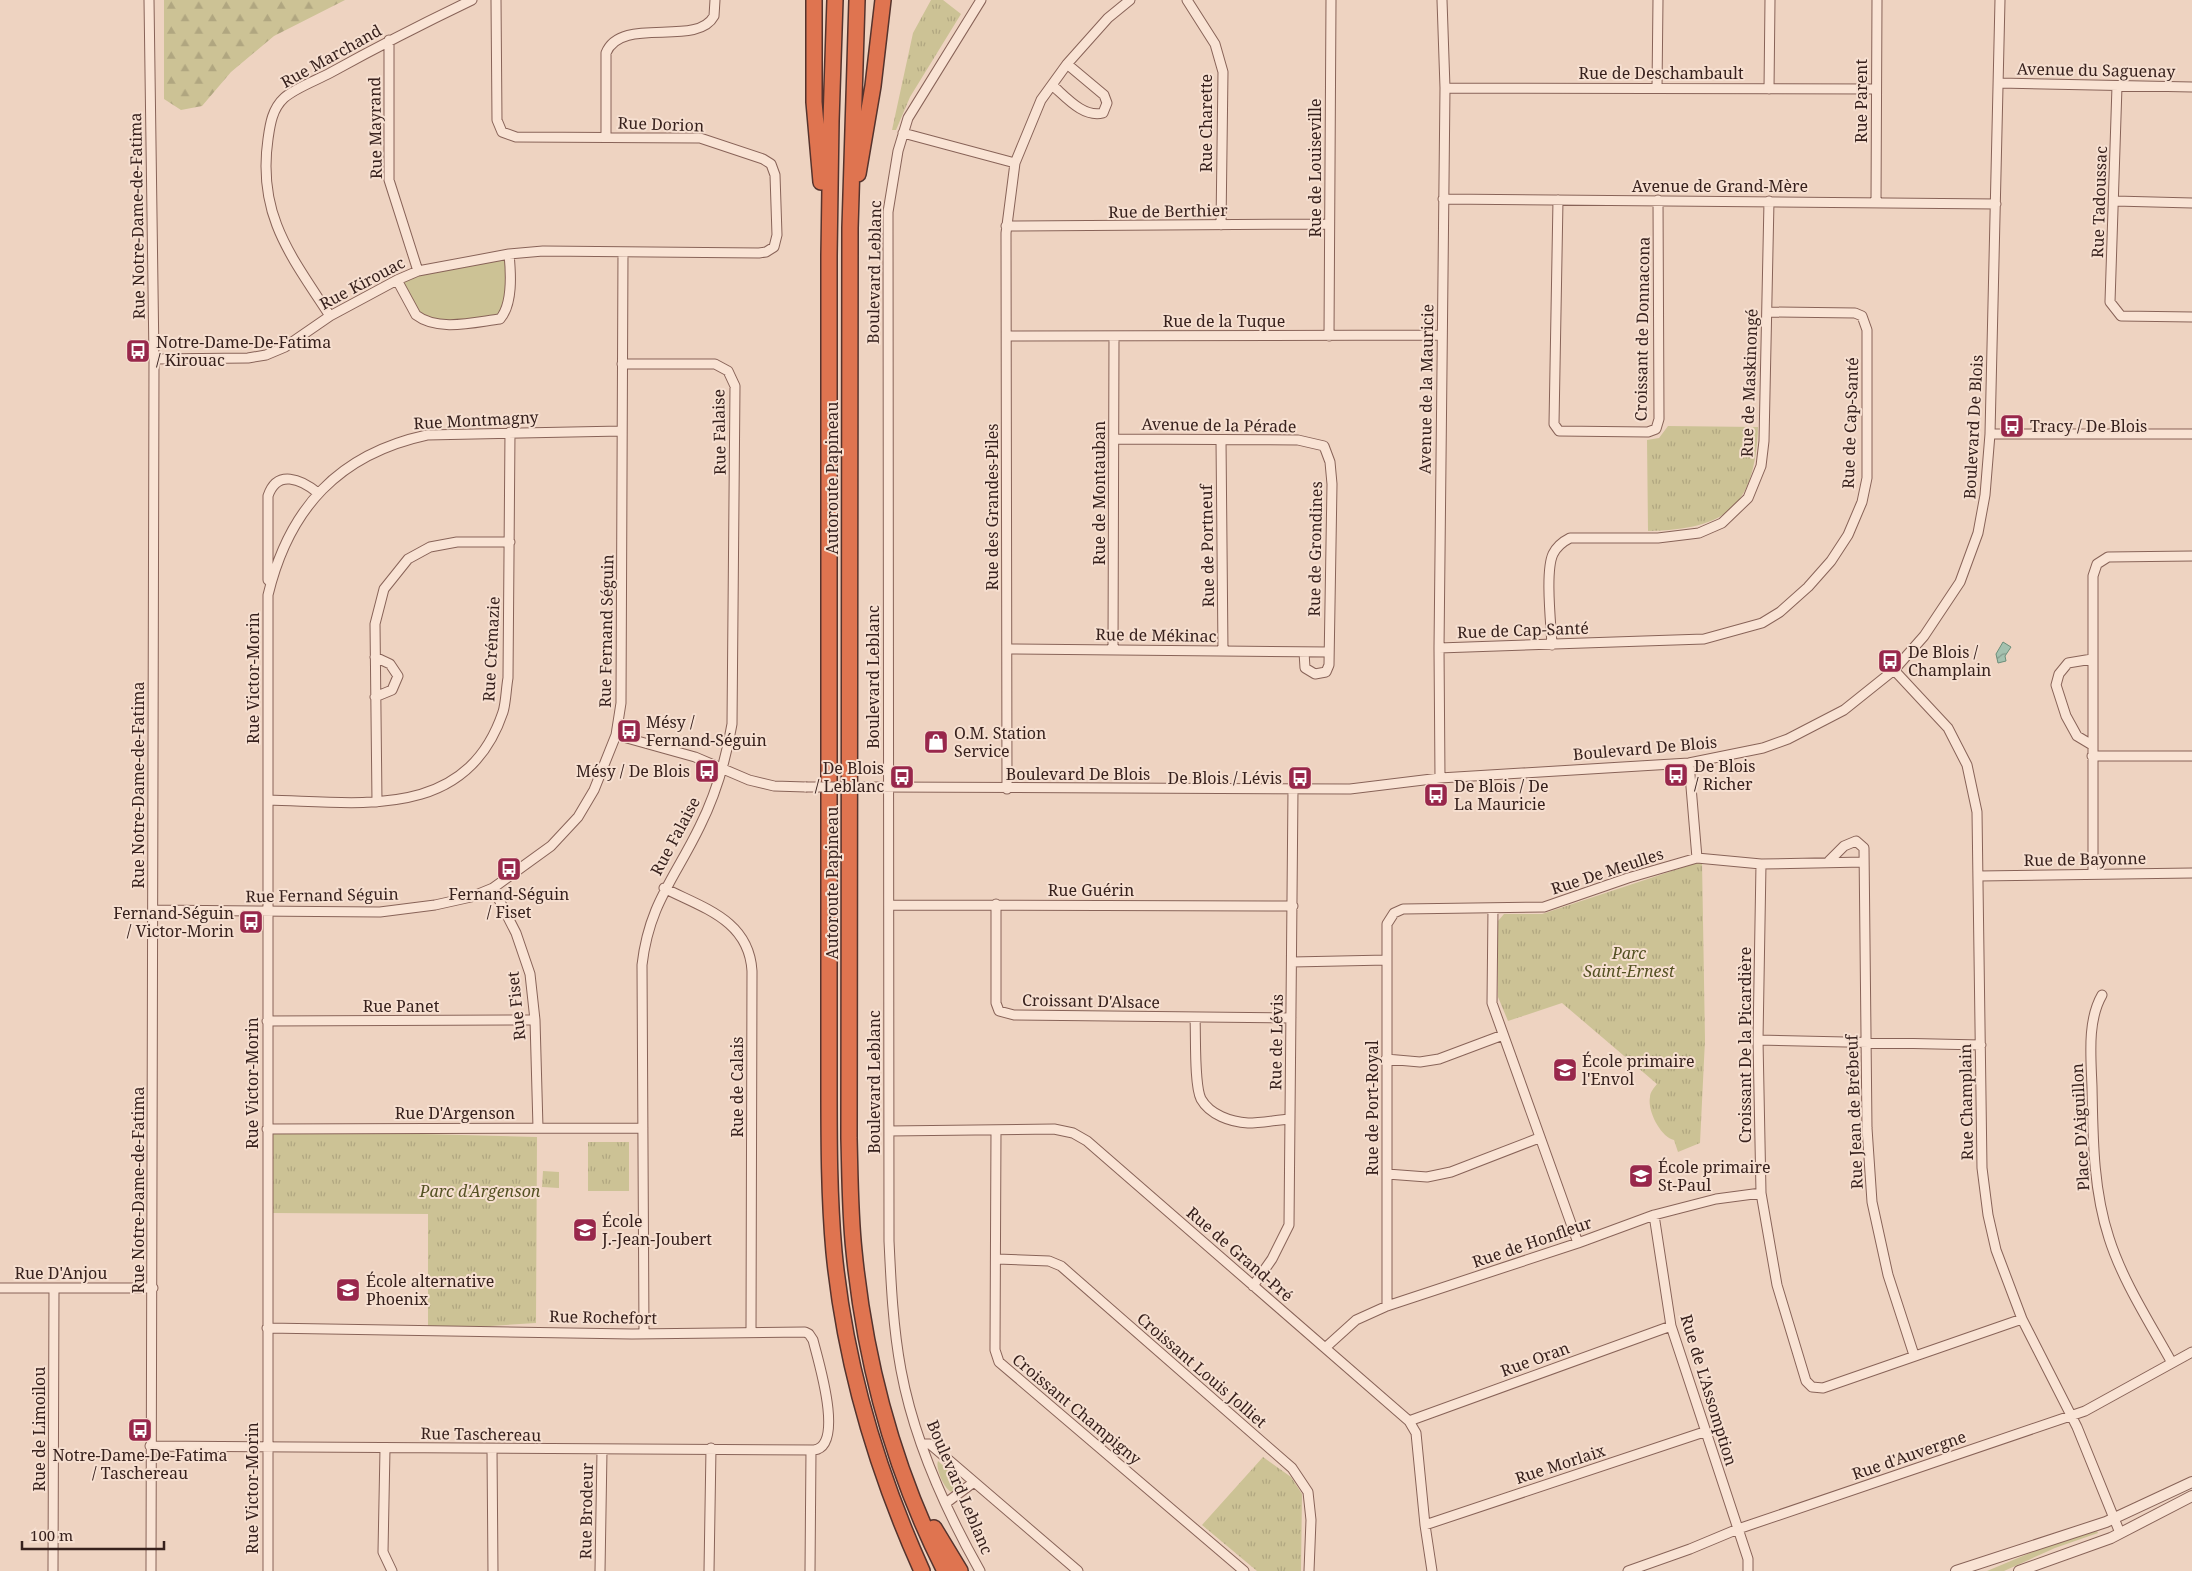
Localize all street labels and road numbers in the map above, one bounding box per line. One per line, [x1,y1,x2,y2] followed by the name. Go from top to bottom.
[277,19,386,93] street label: Rue Marchand
[2017,58,2176,82] street label: Avenue du Saguenay
[1850,59,1872,143] street label: Rue Parent
[1578,62,1744,84] street label: Rue de Deschambault
[1195,74,1217,172] street label: Rue Charette
[363,76,387,179] street label: Rue Mayrand
[1304,98,1326,238] street label: Rue de Louiseville
[617,111,705,137] street label: Rue Dorion
[124,112,150,320] street label: Rue Notre-Dame-de-Fatima
[2086,145,2112,258] street label: Rue Tadoussac
[1632,175,1808,197] street label: Avenue de Grand-Mère
[1108,199,1228,223] street label: Rue de Berthier
[862,200,886,344] street label: Boulevard Leblanc
[1629,236,1655,422] street label: Croissant de Donnacona
[316,251,409,315] street label: Rue Kirouac
[1414,304,1438,474] street label: Avenue de la Mauricie
[1735,308,1763,458] street label: Rue de Maskinongé
[1163,310,1285,332] street label: Rue de la Tuque
[1958,354,1988,500] street label: Boulevard De Blois
[1837,357,1863,489] street label: Rue de Cap-Santé
[707,389,731,475] street label: Rue Falaise
[821,402,843,554] street label: Autoroute Papineau
[413,406,540,434] street label: Rue Montmagny
[1141,413,1297,437] street label: Avenue de la Pérade
[1088,421,1110,565] street label: Rue de Montauban
[981,423,1003,591] street label: Rue des Grandes-Piles
[1303,481,1327,617] street label: Rue de Grondines
[1195,482,1219,608] street label: Rue de Portneuf
[594,554,618,708] street label: Rue Fernand Séguin
[477,596,505,702] street label: Rue Crémazie
[862,605,884,749] street label: Boulevard Leblanc
[242,612,264,744] street label: Rue Victor-Morin
[1457,617,1589,643] street label: Rue de Cap-Santé
[1095,623,1217,647] street label: Rue de Mékinac
[127,682,149,888] street label: Rue Notre-Dame-de-Fatima
[1572,731,1718,765] street label: Boulevard De Blois
[1006,763,1150,785] street label: Boulevard De Blois
[645,793,705,879] street label: Rue Falaise
[821,807,843,959] street label: Autoroute Papineau
[1548,842,1666,900] street label: Rue De Meulles
[2024,847,2146,871] street label: Rue de Bayonne
[1048,879,1134,901] street label: Rue Guérin
[245,883,399,907] street label: Rue Fernand Séguin
[1734,947,1756,1143] street label: Croissant De la Picardière
[501,970,531,1042] street label: Rue Fiset
[1022,989,1160,1013] street label: Croissant D'Alsace
[1264,994,1288,1090] street label: Rue de Lévis
[363,995,440,1017] street label: Rue Panet
[863,1010,885,1154] street label: Boulevard Leblanc
[241,1017,263,1149] street label: Rue Victor-Morin
[1840,1032,1868,1190] street label: Rue Jean de Brébeuf
[726,1036,748,1138] street label: Rue de Calais
[1361,1040,1383,1176] street label: Rue de Port-Royal
[1954,1043,1978,1161] street label: Rue Champlain
[2066,1063,2094,1191] street label: Place D'Aiguillon
[127,1087,149,1293] street label: Rue Notre-Dame-de-Fatima
[395,1102,515,1124] street label: Rue D'Argenson
[1182,1202,1298,1306] street label: Rue de Grand-Pré
[1469,1211,1595,1273] street label: Rue de Honfleur
[14,1262,108,1284] street label: Rue D'Anjou
[549,1305,658,1329] street label: Rue Rochefort
[1132,1307,1272,1433] street label: Croissant Louis Jolliet
[1675,1312,1743,1468] street label: Rue de L'Assomption
[1498,1336,1572,1382] street label: Rue Oran
[1008,1349,1147,1470] street label: Croissant Champigny
[28,1367,50,1491] street label: Rue de Limoilou
[922,1417,998,1558] street label: Boulevard Leblanc
[241,1422,263,1554] street label: Rue Victor-Morin
[420,1422,542,1446] street label: Rue Taschereau
[1849,1425,1969,1485] street label: Rue d'Auvergne
[1512,1439,1609,1489] street label: Rue Morlaix
[574,1462,598,1560] street label: Rue Brodeur

